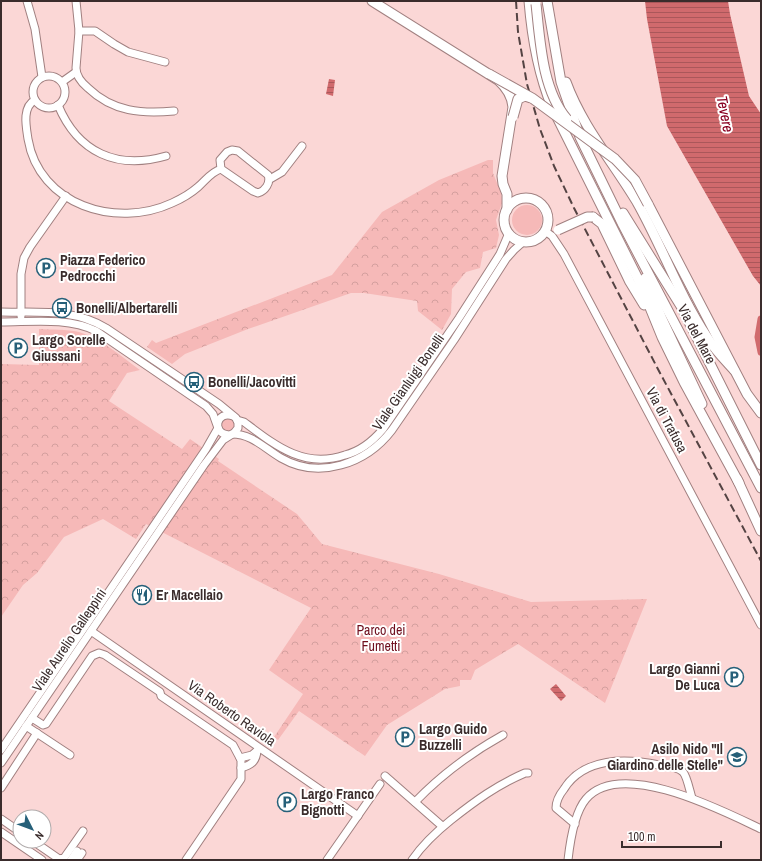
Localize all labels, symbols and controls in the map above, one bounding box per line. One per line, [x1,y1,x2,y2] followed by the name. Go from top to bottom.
[712,94,739,134] water label: Tevere
[60,251,146,285] place label: Piazza Federico Pedrocchi
[35,257,57,279] parking icon: Piazza Federico Pedrocchi
[51,297,73,319] bus stop icon: Bonelli/Albertarelli
[76,299,177,317] place label: Bonelli/Albertarelli
[674,301,720,367] street label: Via del Mare
[368,330,448,434] street label: Viale Gianluigi Bonelli
[32,331,105,365] place label: Largo Sorelle Giussani
[7,337,29,359] parking icon: Largo Sorelle Giussani
[183,371,205,393] bus stop icon: Bonelli/Jacovitti
[208,373,296,391] place label: Bonelli/Jacovitti
[642,384,692,456] street label: Via di Trafusa
[131,584,153,606] restaurant icon: Er Macellaio
[28,585,110,695] street label: Viale Aurelio Galleppini
[156,586,223,604] place label: Er Macellaio
[356,621,406,655] park label: Parco dei Fumetti
[649,660,721,694] place label: Largo Gianni De Luca
[723,666,745,688] parking icon: Largo Gianni De Luca
[185,676,280,750] street label: Via Roberto Raviola
[419,720,487,754] place label: Largo Guido Buzzelli
[394,726,416,748] parking icon: Largo Guido Buzzelli
[607,740,723,774] place label: Asilo Nido "Il Giardino delle Stelle"
[726,746,748,768] school or university icon: Asilo Nido "Il Giardino delle Stelle"
[301,785,374,819] place label: Largo Franco Bignotti
[276,791,298,813] parking icon: Largo Franco Bignotti
[12,809,52,849] north arrow
[622,823,721,849] scale bar
[32,829,47,843] text: N
[628,829,655,845] text: 100 m

